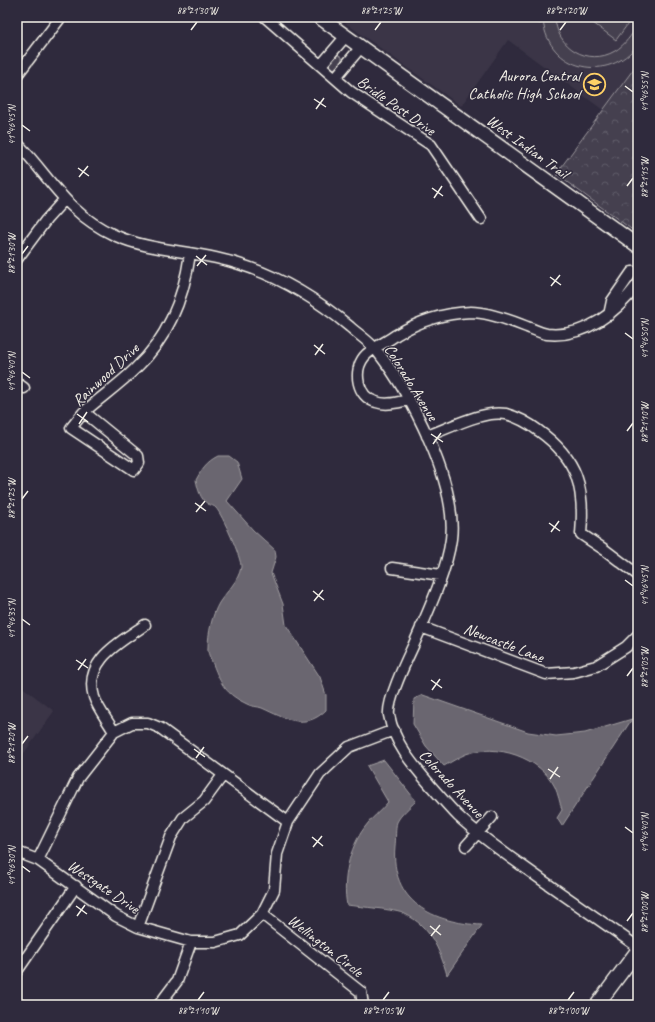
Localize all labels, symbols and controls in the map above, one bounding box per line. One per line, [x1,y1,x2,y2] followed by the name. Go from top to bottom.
[177,4,219,17] text: 88°21'30"W
[361,4,403,17] text: 88°21'25"W
[546,4,588,17] text: 88°21'20"W
[468,66,583,104] place label: Aurora Central Catholic High School
[638,70,651,112] text: 41°46'55"N
[582,71,608,97] school or university icon: Aurora Central Catholic High School
[353,72,441,141] street label: Bridle Post Drive
[5,103,18,145] text: 41°46'45"N
[483,110,575,185] street label: West Indian Trail
[638,156,651,198] text: 88°21'15"W
[5,232,18,274] text: 88°21'30"W
[638,317,651,359] text: 41°46'50"N
[68,338,145,411] street label: Rainwood Drive
[380,341,443,426] street label: Colorado Avenue
[5,350,18,392] text: 41°46'40"N
[638,401,651,443] text: 88°21'10"W
[5,477,18,519] text: 88°21'25"W
[638,564,651,606] text: 41°46'45"N
[5,597,18,639] text: 41°46'35"N
[461,619,548,668] street label: Newcastle Lane
[638,646,651,688] text: 88°21'05"W
[5,722,18,764] text: 88°21'20"W
[414,745,489,823] street label: Colorado Avenue
[638,811,651,853] text: 41°46'40"N
[5,844,18,886] text: 41°46'30"N
[64,855,145,919] street label: Westgate Drive
[638,891,651,933] text: 88°21'00"W
[284,910,368,983] street label: Wellington Circle
[178,1004,220,1017] text: 88°21'10"W
[363,1004,405,1017] text: 88°21'05"W
[548,1004,590,1017] text: 88°21'00"W

